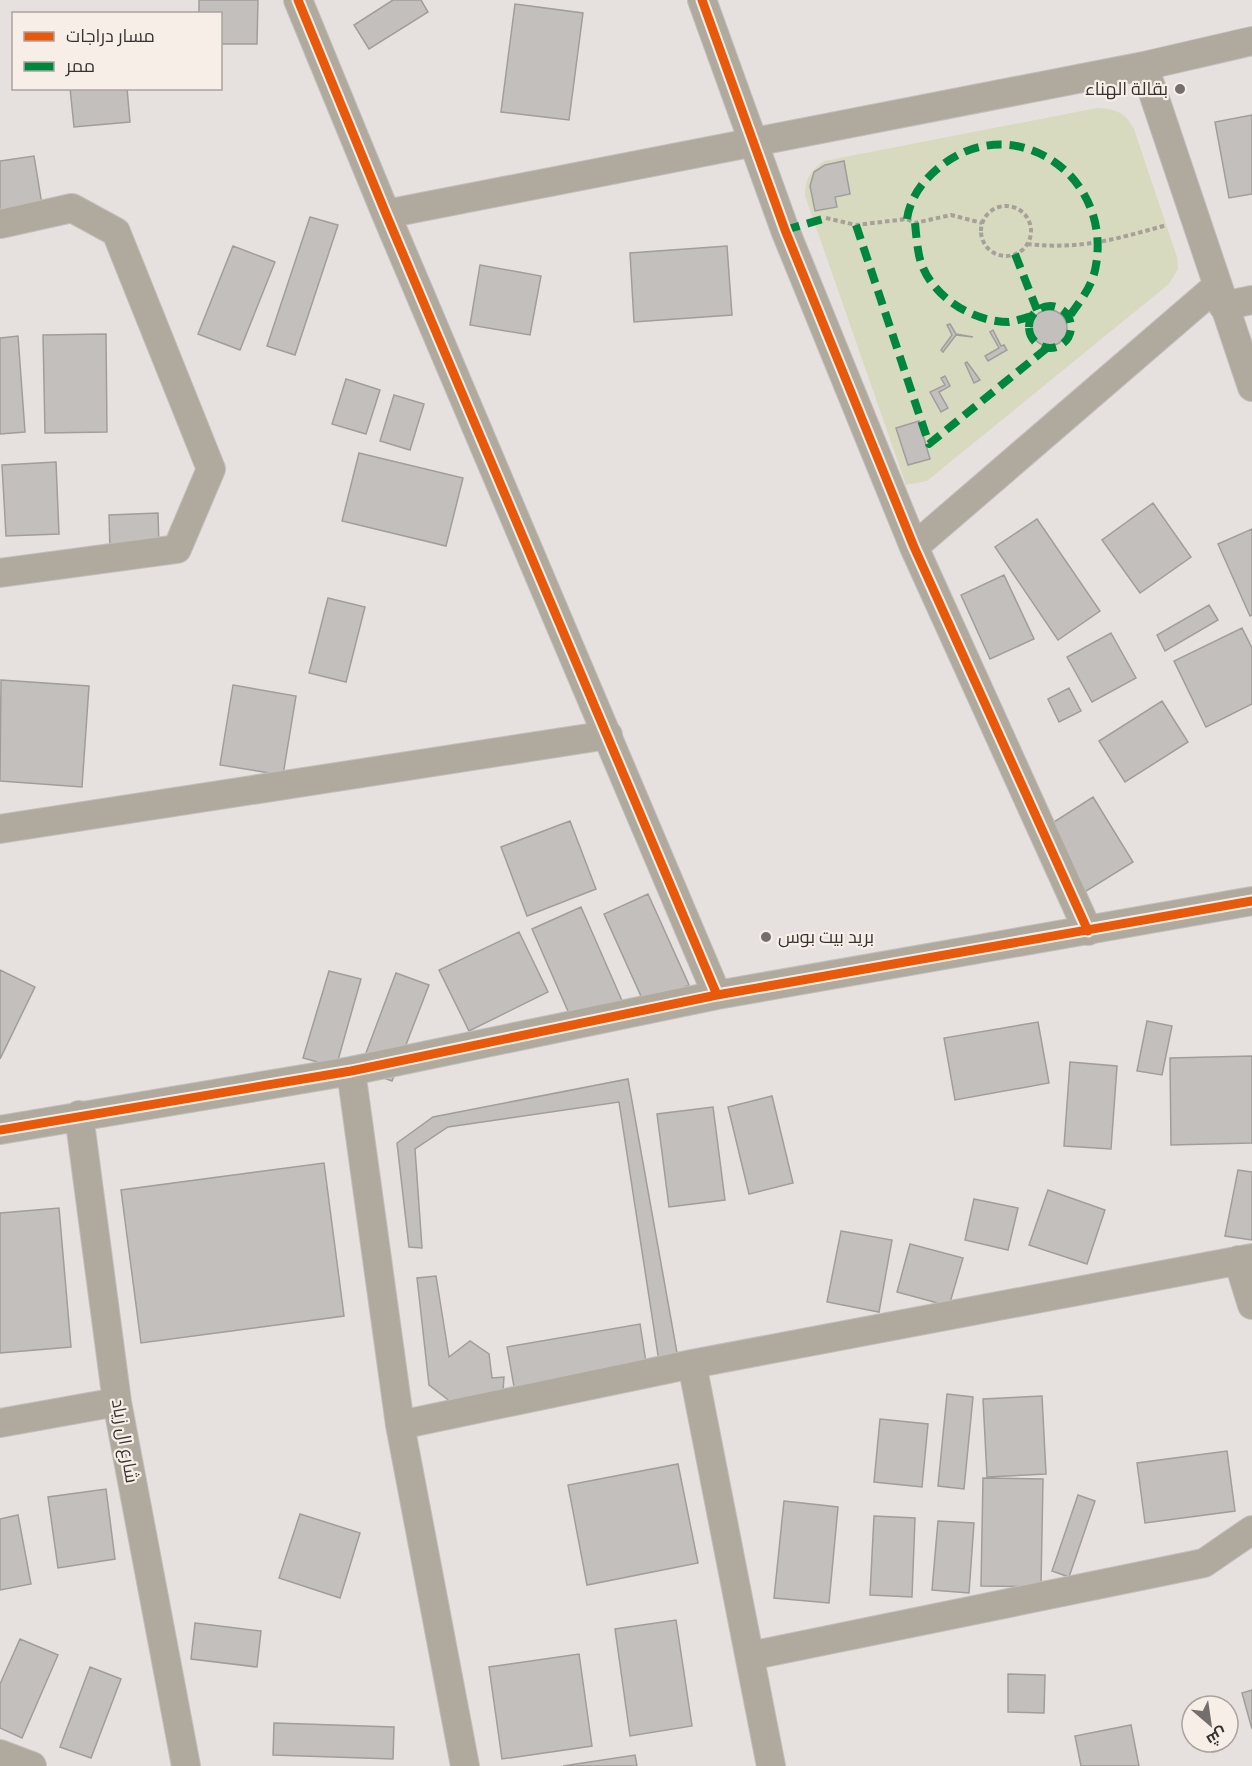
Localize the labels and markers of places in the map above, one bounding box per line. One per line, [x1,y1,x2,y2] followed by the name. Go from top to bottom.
[1085,78,1168,100] place label: بقالة الهناء
[1173,82,1187,96] marker: بقالة الهناء
[778,926,874,948] place label: بريد بيت بوس
[759,930,773,944] marker: بريد بيت بوس

